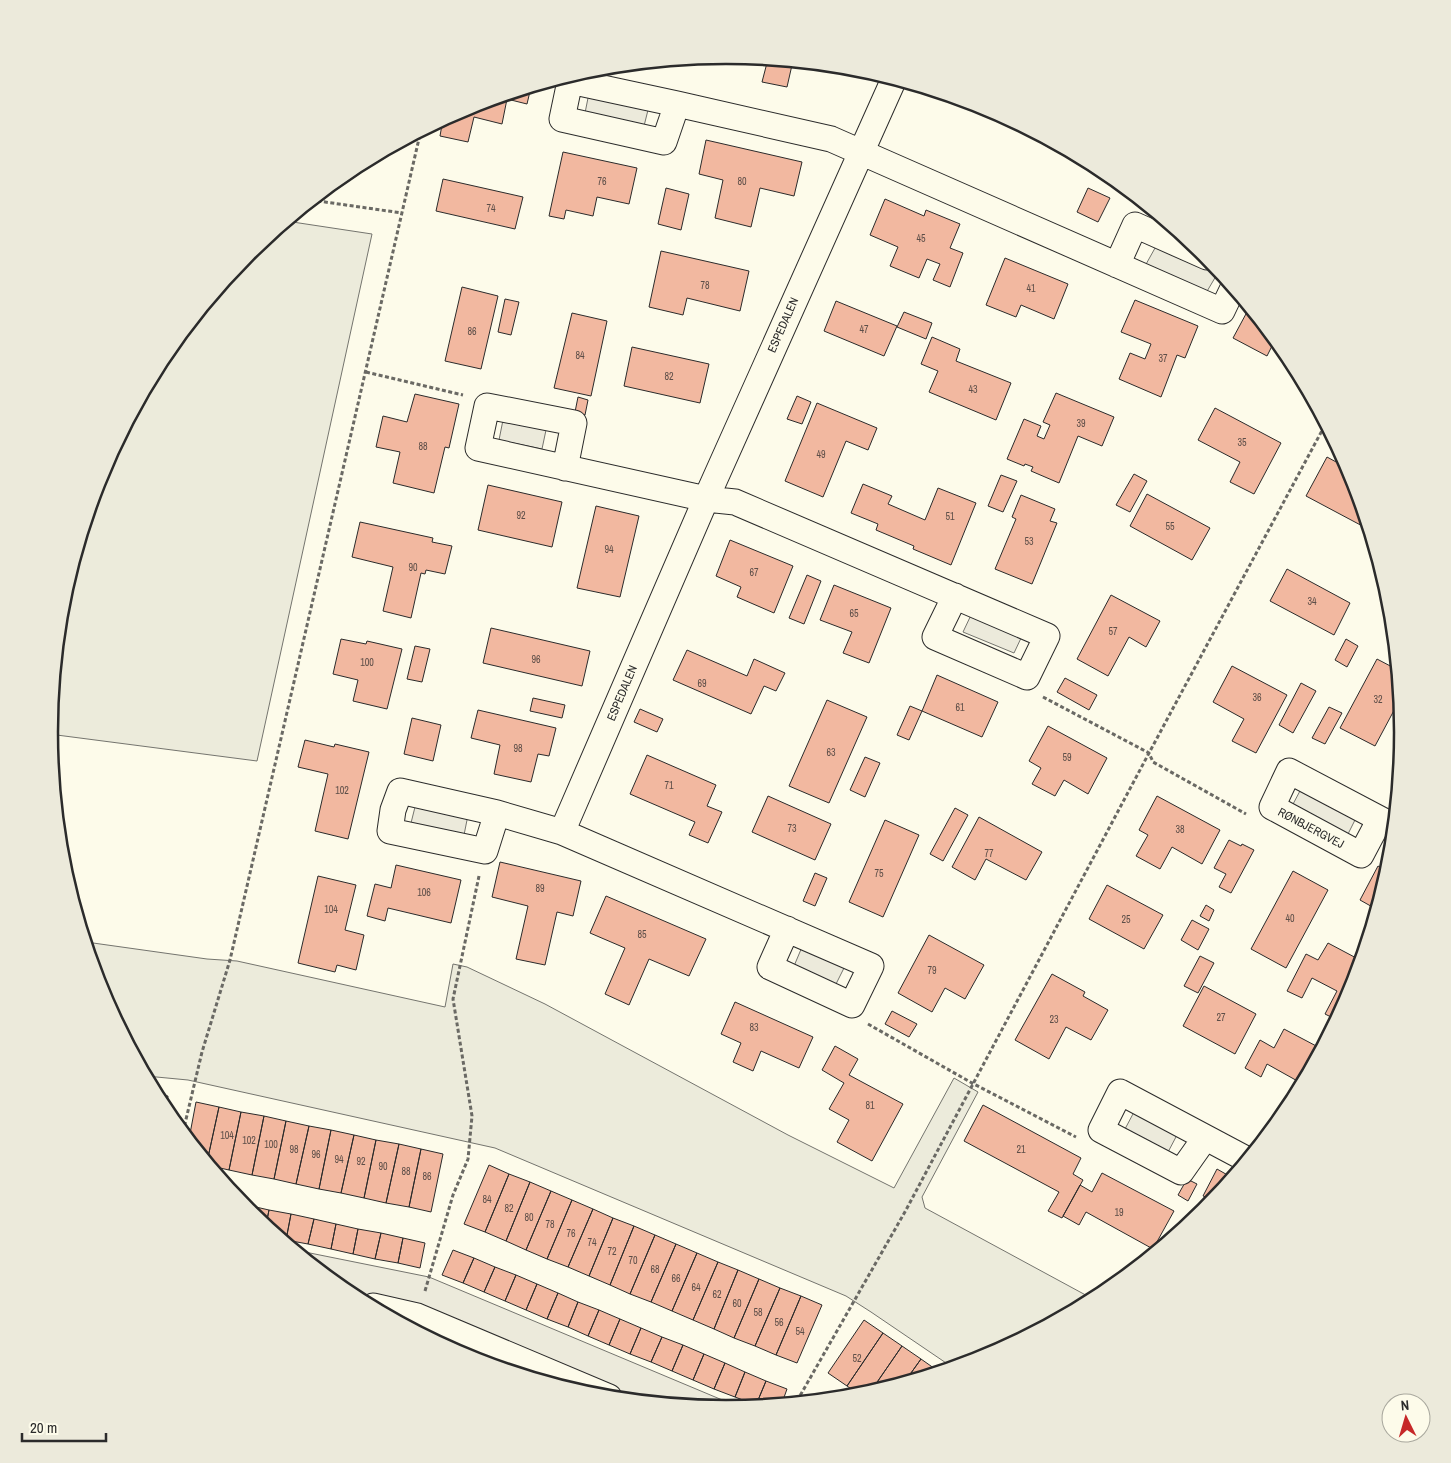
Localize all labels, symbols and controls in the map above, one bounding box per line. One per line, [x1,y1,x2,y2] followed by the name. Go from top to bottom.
[597,175,607,188] house number: 76
[737,175,747,188] house number: 80
[486,202,496,215] house number: 74
[916,232,926,245] house number: 45
[700,279,710,292] house number: 78
[1026,282,1036,295] house number: 41
[764,295,802,355] street label: ESPEDALEN
[859,323,869,336] house number: 47
[467,325,477,338] house number: 86
[575,349,585,362] house number: 84
[1158,352,1168,365] house number: 37
[664,370,674,383] house number: 82
[968,383,978,396] house number: 43
[1076,417,1086,430] house number: 39
[1237,436,1247,449] house number: 35
[418,440,428,453] house number: 88
[816,448,826,461] house number: 49
[516,509,526,522] house number: 92
[945,510,955,523] house number: 51
[1165,520,1175,533] house number: 55
[1024,535,1034,548] house number: 53
[604,543,614,556] house number: 94
[408,561,418,574] house number: 90
[749,566,759,579] house number: 67
[1307,595,1317,608] house number: 34
[849,607,859,620] house number: 65
[1108,625,1118,638] house number: 57
[531,653,541,666] house number: 96
[360,656,374,669] house number: 100
[603,663,641,723] street label: ESPEDALEN
[697,677,707,690] house number: 69
[1252,691,1262,704] house number: 36
[1373,693,1383,706] house number: 32
[955,701,965,714] house number: 61
[513,742,523,755] house number: 98
[826,746,836,759] house number: 63
[1062,751,1072,764] house number: 59
[664,779,674,792] house number: 71
[335,784,349,797] house number: 102
[1275,804,1347,852] street label: RØNBJERGVEJ
[787,822,797,835] house number: 73
[1175,823,1185,836] house number: 38
[984,847,994,860] house number: 77
[874,867,884,880] house number: 75
[535,882,545,895] house number: 89
[417,886,431,899] house number: 106
[324,903,338,916] house number: 104
[1285,912,1295,925] house number: 40
[1121,913,1131,926] house number: 25
[637,928,647,941] house number: 85
[927,964,937,977] house number: 79
[1216,1011,1226,1024] house number: 27
[1049,1013,1059,1026] house number: 23
[749,1021,759,1034] house number: 83
[865,1099,875,1112] house number: 81
[220,1129,234,1142] house number: 104
[242,1134,256,1147] house number: 102
[264,1138,278,1151] house number: 100
[289,1143,299,1156] house number: 98
[1016,1143,1026,1156] house number: 21
[311,1148,321,1161] house number: 96
[334,1153,344,1166] house number: 94
[356,1155,366,1168] house number: 92
[378,1160,388,1173] house number: 90
[401,1165,411,1178] house number: 88
[422,1170,432,1183] house number: 86
[482,1193,492,1206] house number: 84
[504,1202,514,1215] house number: 82
[1114,1206,1124,1219] house number: 19
[524,1211,534,1224] house number: 80
[545,1218,555,1231] house number: 78
[566,1227,576,1240] house number: 76
[587,1236,597,1249] house number: 74
[607,1245,617,1258] house number: 72
[628,1254,638,1267] house number: 70
[650,1263,660,1276] house number: 68
[671,1272,681,1285] house number: 66
[691,1281,701,1294] house number: 64
[712,1288,722,1301] house number: 62
[732,1297,742,1310] house number: 60
[753,1306,763,1319] house number: 58
[774,1316,784,1329] house number: 56
[795,1325,805,1338] house number: 54
[852,1352,862,1365] house number: 52
[1381,1393,1431,1443] north arrow
[1400,1396,1410,1414] text: N
[22,1410,106,1442] scale bar
[30,1417,57,1438] text: 20 m

